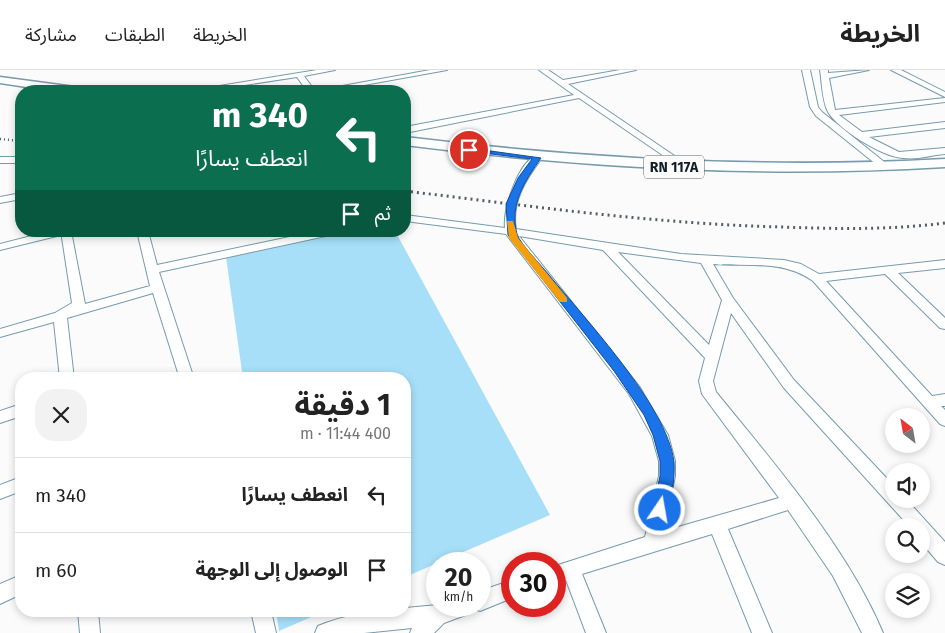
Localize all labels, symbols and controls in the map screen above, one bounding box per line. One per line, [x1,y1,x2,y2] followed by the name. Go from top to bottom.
[840,20,920,48] text: الخريطة
[25,24,77,46] text: مشاركة
[105,24,165,46] text: الطبقات
[193,24,247,46] text: الخريطة
[212,94,308,136] text: 340 m
[326,105,391,170] icon: left
[448,129,490,171] pin
[455,136,483,164] icon: arrive
[195,145,308,172] text: انعطف يسارًا
[644,155,704,178] road number: RN 117A
[337,200,365,228] icon: arrive
[375,202,391,225] text: ثم
[294,387,391,423] text: 1 دقيقة
[35,389,87,441] button: close
[885,408,930,452] north arrow
[885,408,930,618] map controls
[300,424,391,443] text: 400 m · 11:44
[885,463,930,508] button: sound
[363,481,391,509] icon: left
[241,483,348,506] text: انعطف يسارًا
[633,483,685,535] position arrow
[35,484,86,507] text: 340 m
[885,518,930,563] button: search
[501,552,566,617] speed limit sign: 30
[363,556,391,584] icon: arrive
[196,558,348,581] text: الوصول إلى الوجهة
[35,559,77,582] text: 60 m
[445,563,472,593] text: 20
[885,573,930,618] button: layers
[444,590,473,604] text: km/h

